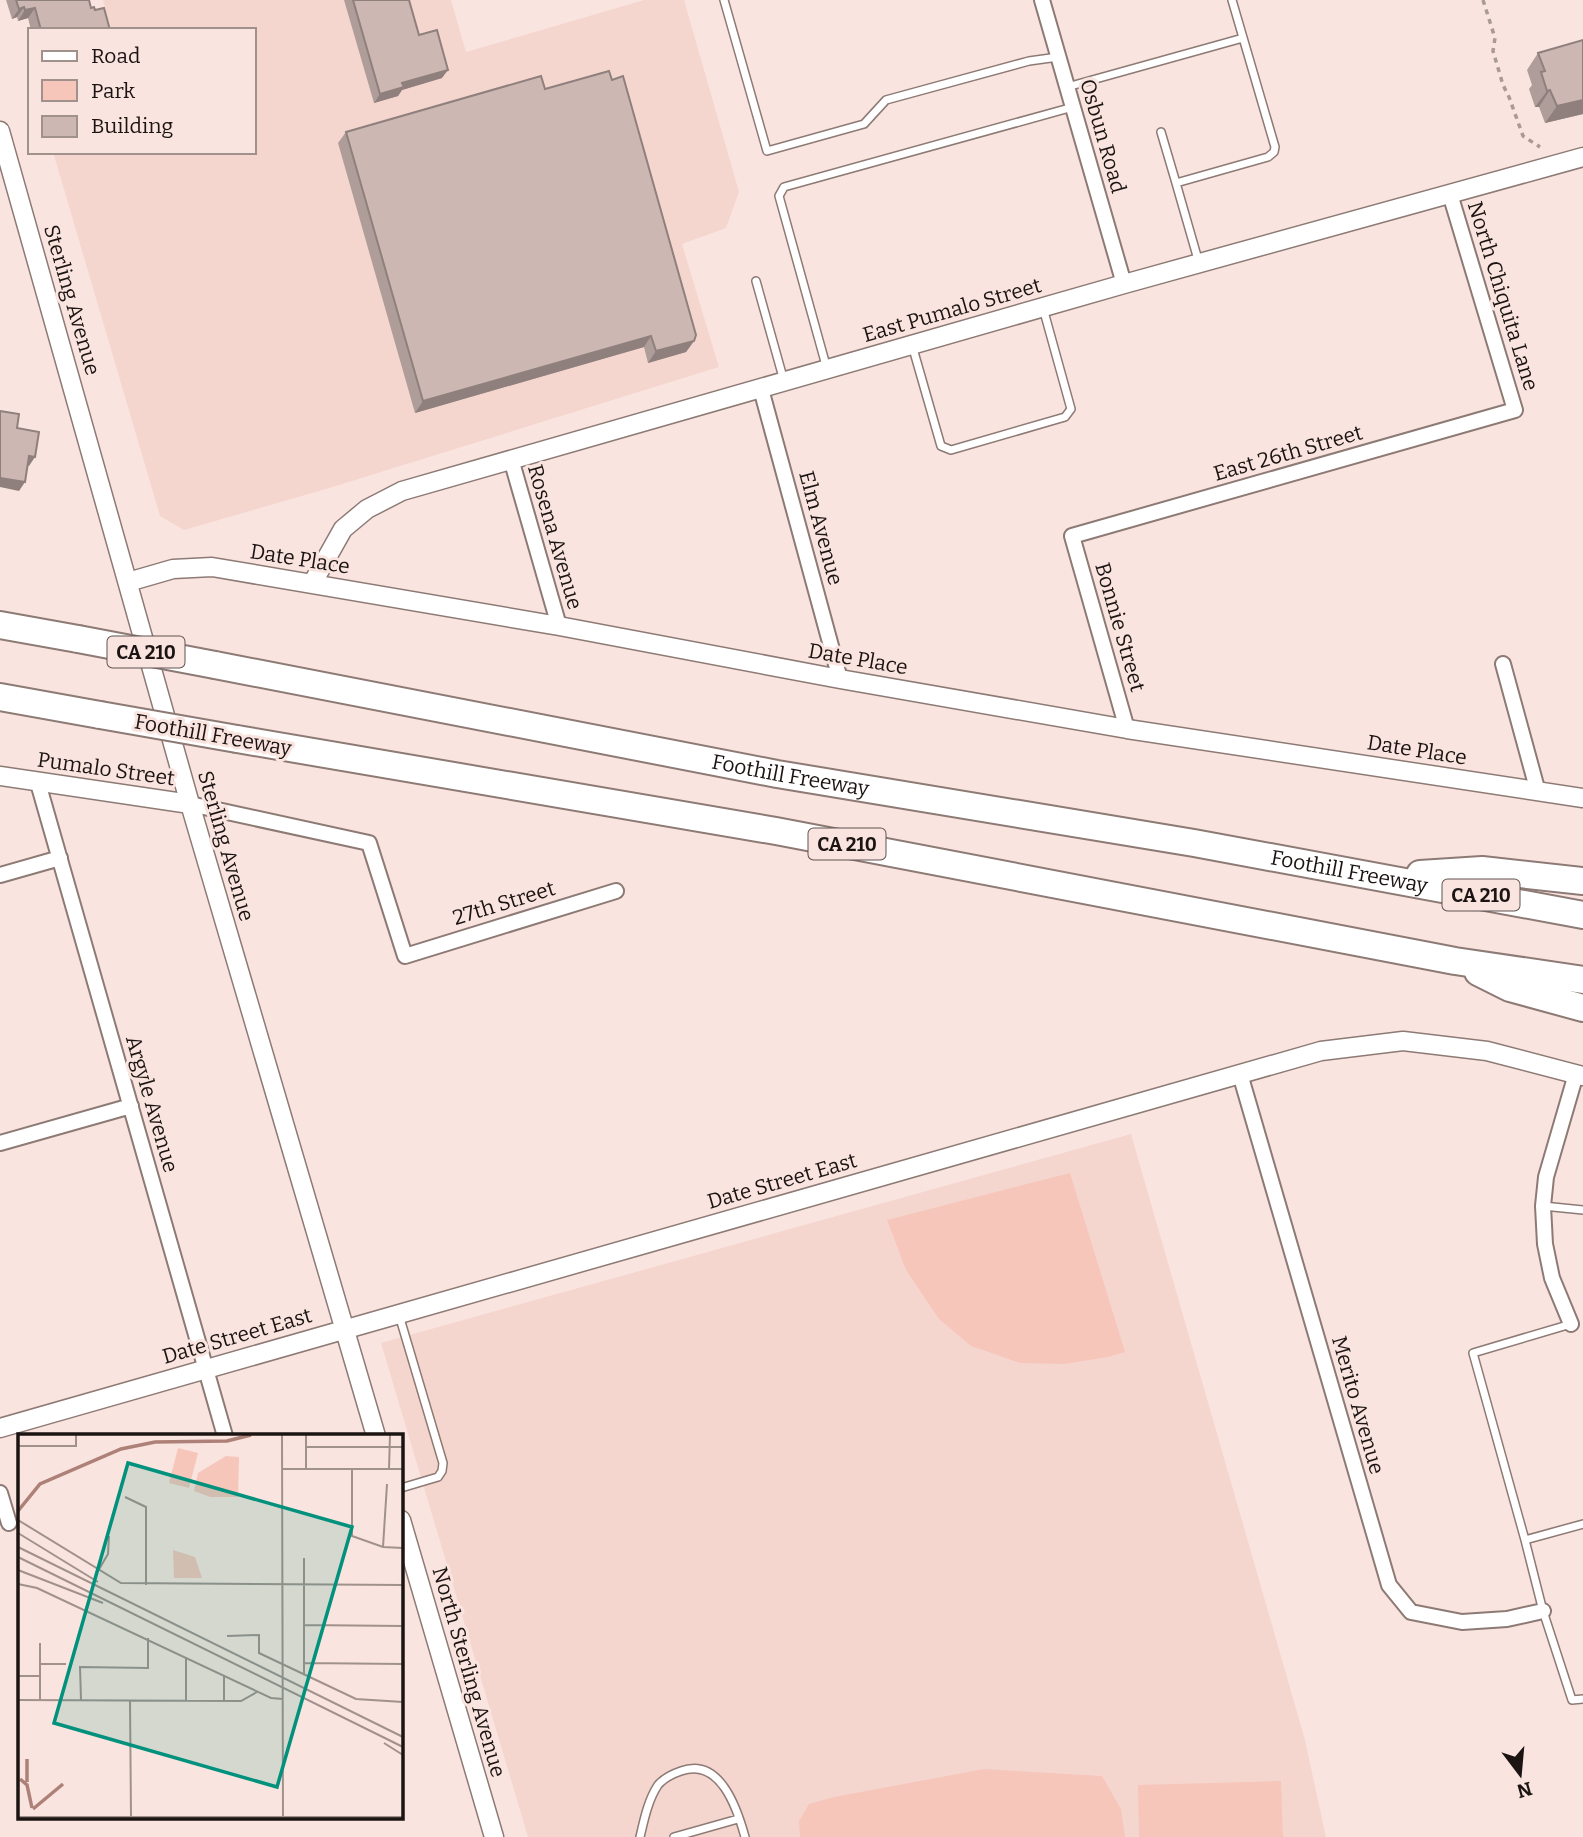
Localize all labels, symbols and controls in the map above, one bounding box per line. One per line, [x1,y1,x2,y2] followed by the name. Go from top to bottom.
[28,28,256,154] legend
[91,43,140,69] text: Road
[1074,76,1132,196] street label: Osbun Road
[91,78,135,104] text: Park
[91,113,174,139] text: Building
[1462,198,1544,394] street label: North Chiquita Lane
[38,222,106,378] street label: Sterling Avenue
[860,272,1045,348] street label: East Pumalo Street
[1211,419,1366,487] street label: East 26th Street
[522,461,588,613] street label: Rosena Avenue
[793,468,849,588] street label: Elm Avenue
[248,538,352,580] street label: Date Place
[1089,559,1151,695] street label: Bonnie Street
[108,636,184,667] road number: CA 210
[806,637,910,681] street label: Date Place
[132,708,294,762] street label: Foothill Freeway
[1365,729,1469,771] street label: Date Place
[36,746,177,792] street label: Pumalo Street
[710,749,872,802] street label: Foothill Freeway
[192,768,260,924] street label: Sterling Avenue
[808,828,886,860] road number: CA 210
[1269,844,1431,899] street label: Foothill Freeway
[450,875,559,931] street label: 27th Street
[1442,880,1520,911] road number: CA 210
[120,1032,184,1176] street label: Argyle Avenue
[704,1147,860,1215] street label: Date Street East
[159,1302,315,1370] street label: Date Street East
[1326,1333,1390,1477] street label: Merito Avenue
[18,1434,402,1820] inset map
[427,1564,511,1780] street label: North Sterling Avenue
[1485,1739,1555,1809] north arrow
[1514,1777,1535,1803] text: N

